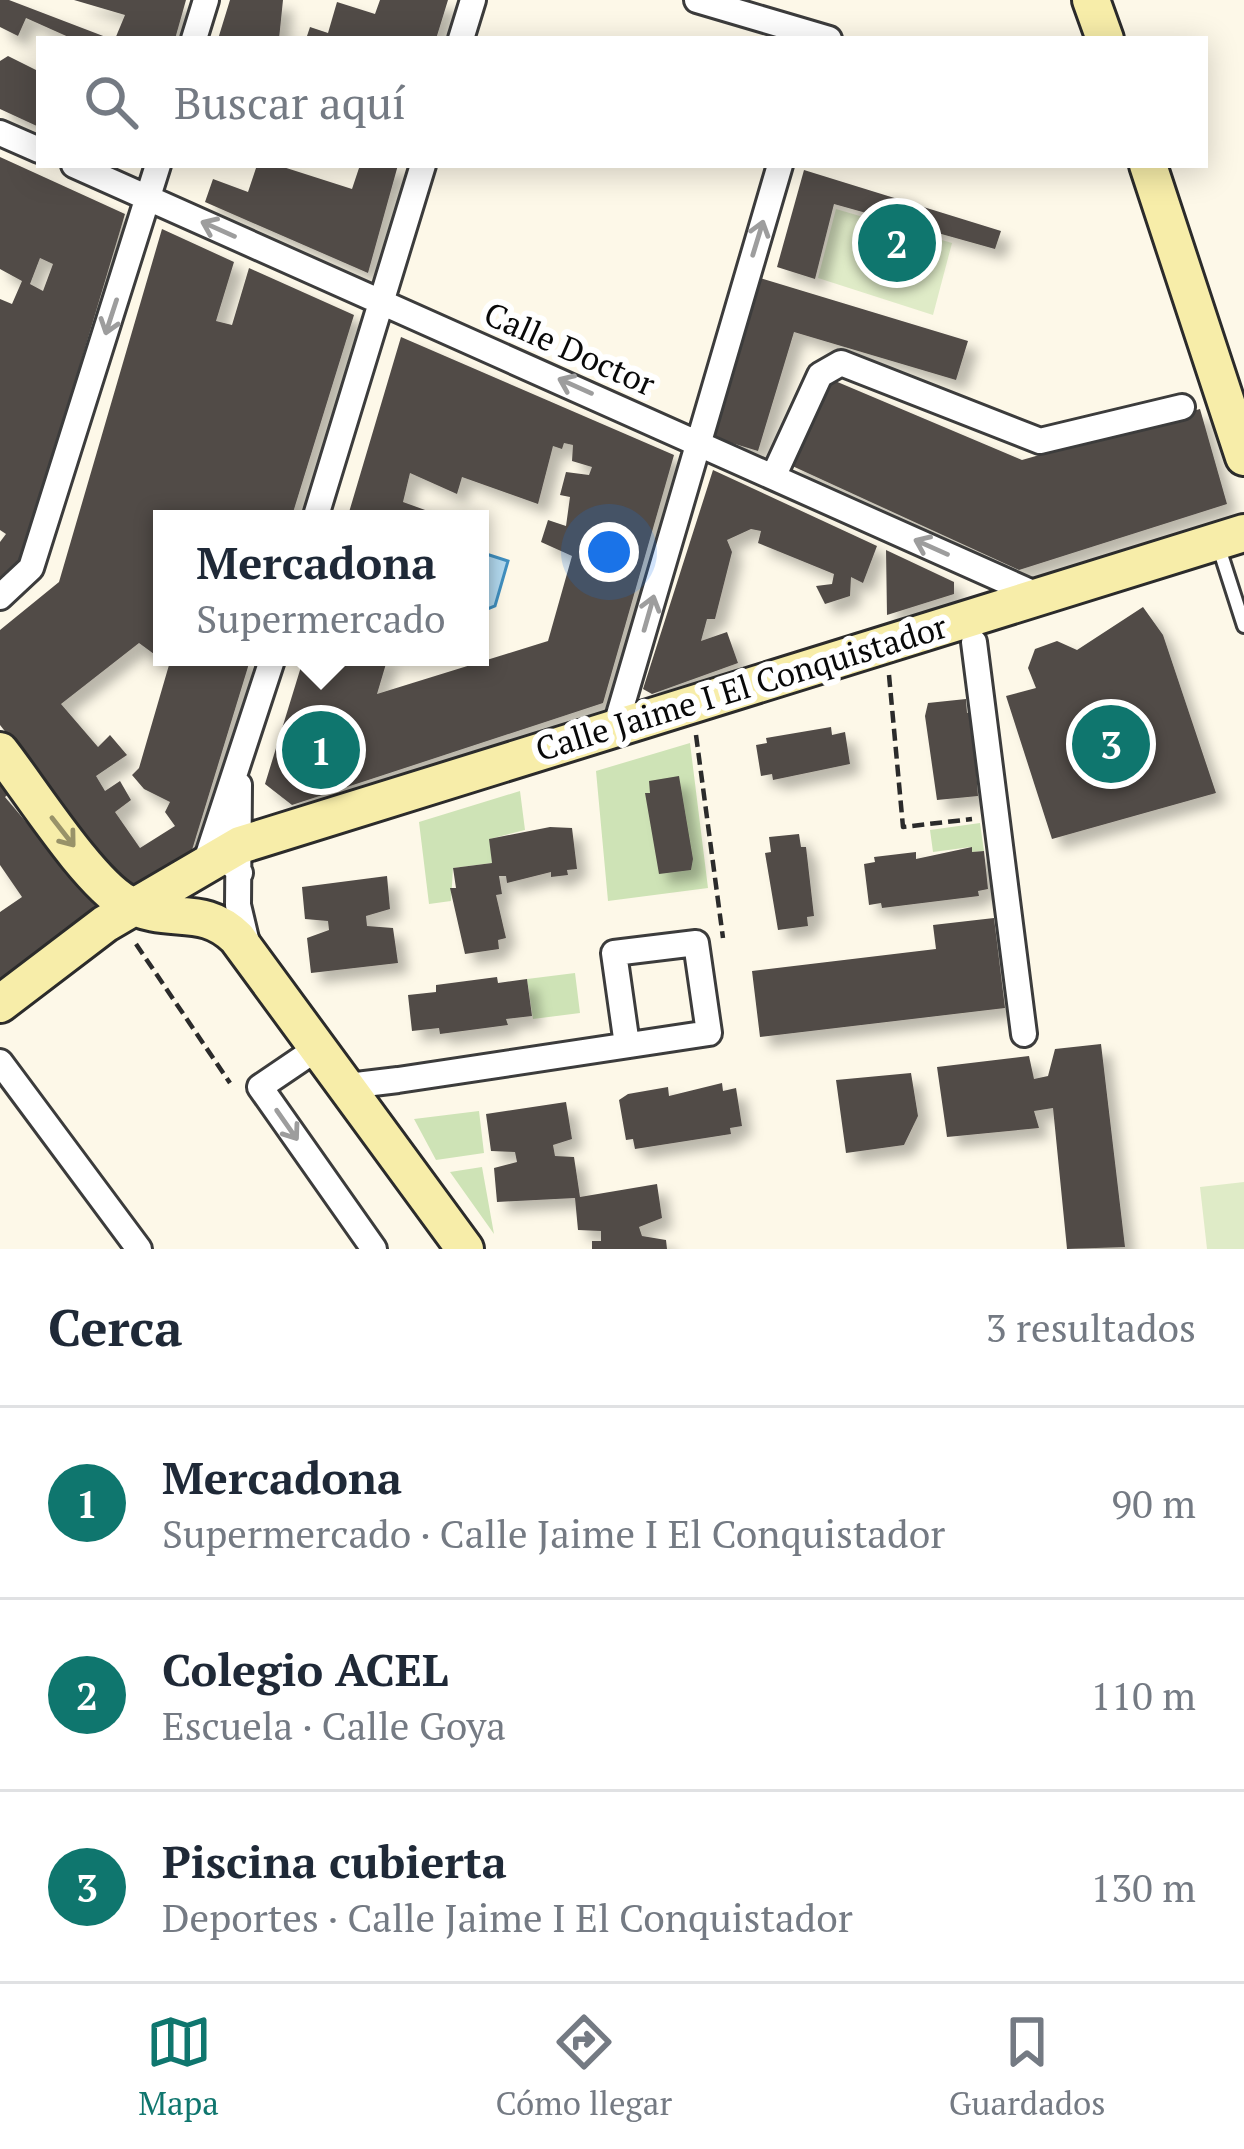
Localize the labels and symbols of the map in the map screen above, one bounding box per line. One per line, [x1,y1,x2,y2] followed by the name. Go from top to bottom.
[858,198,936,288] pin: 2
[201,216,237,238] one-way arrow
[748,220,770,258] one-way arrow
[478,291,662,405] street label: Calle Doctor
[99,297,121,335] one-way arrow
[558,374,594,396] one-way arrow
[579,522,639,582] your location
[913,534,949,556] one-way arrow
[639,595,661,633] one-way arrow
[530,604,952,770] street label: Calle Jaime I El Conquistador
[1072,699,1150,789] pin: 3
[282,705,360,795] pin: 1
[49,816,76,848] one-way arrow
[274,1107,299,1140] one-way arrow

